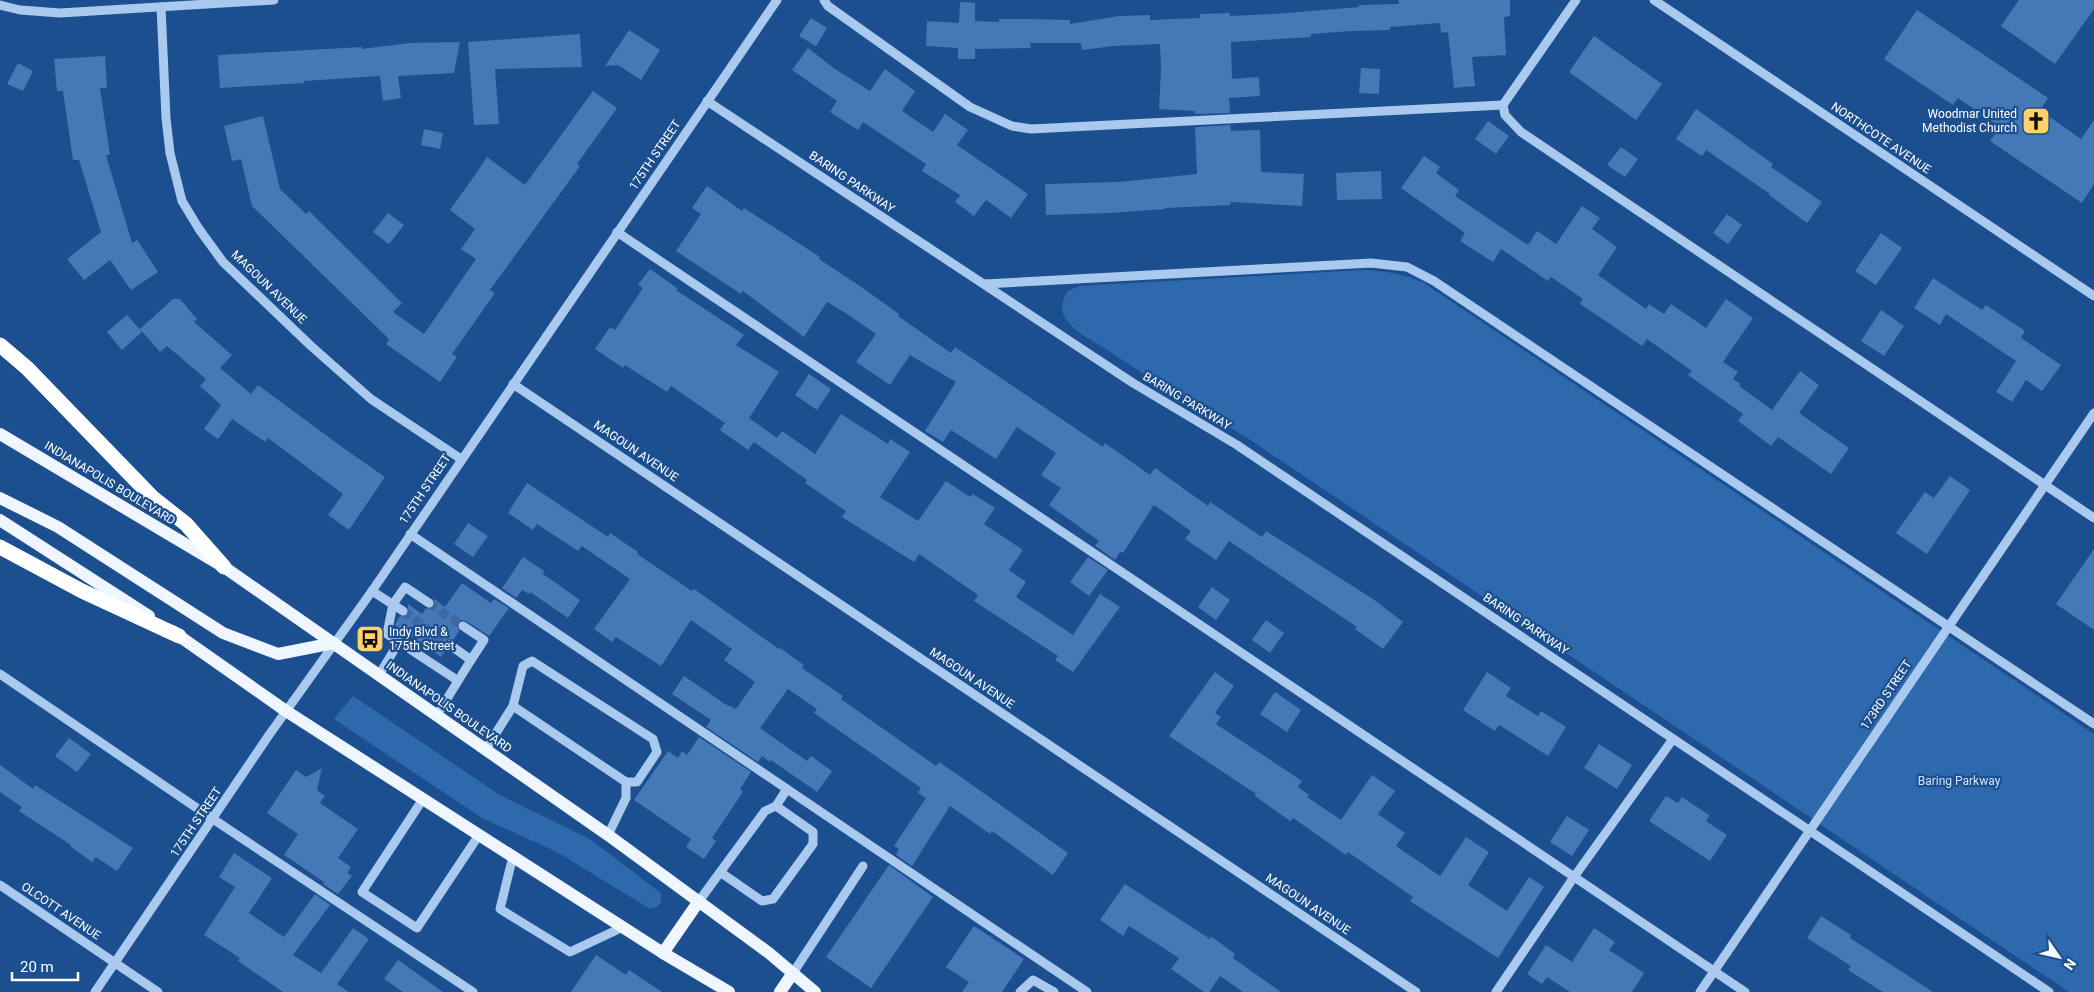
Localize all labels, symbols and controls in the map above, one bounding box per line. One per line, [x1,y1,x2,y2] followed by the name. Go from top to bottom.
[1828,99,1934,177] street label: NORTHCOTE AVENUE
[2021,106,2051,136] church icon: Woodmar United Methodist Church
[1922,107,2017,135] place label: Woodmar United Methodist Church
[626,117,684,193] street label: 175TH STREET
[807,148,898,216] street label: BARING PARKWAY
[229,248,310,327] street label: MAGOUN AVENUE
[1141,369,1234,433] street label: BARING PARKWAY
[591,418,681,485] street label: MAGOUN AVENUE
[42,438,178,528] street label: INDIANAPOLIS BOULEVARD
[396,451,454,527] street label: 175TH STREET
[1481,590,1572,658] street label: BARING PARKWAY
[355,624,385,654] bus stop icon: Indy Blvd & 175th Street
[389,625,454,653] place label: Indy Blvd & 175th Street
[927,645,1017,712] street label: MAGOUN AVENUE
[1858,657,1914,733] street label: 173RD STREET
[383,658,515,756] street label: INDIANAPOLIS BOULEVARD
[1918,774,2001,788] park label: Baring Parkway
[167,784,225,860] street label: 175TH STREET
[1263,871,1353,938] street label: MAGOUN AVENUE
[19,879,103,943] street label: OLCOTT AVENUE
[2034,932,2084,982] north arrow
[12,950,79,982] scale bar
[2060,956,2079,973] text: N
[20,958,54,976] text: 20 m

